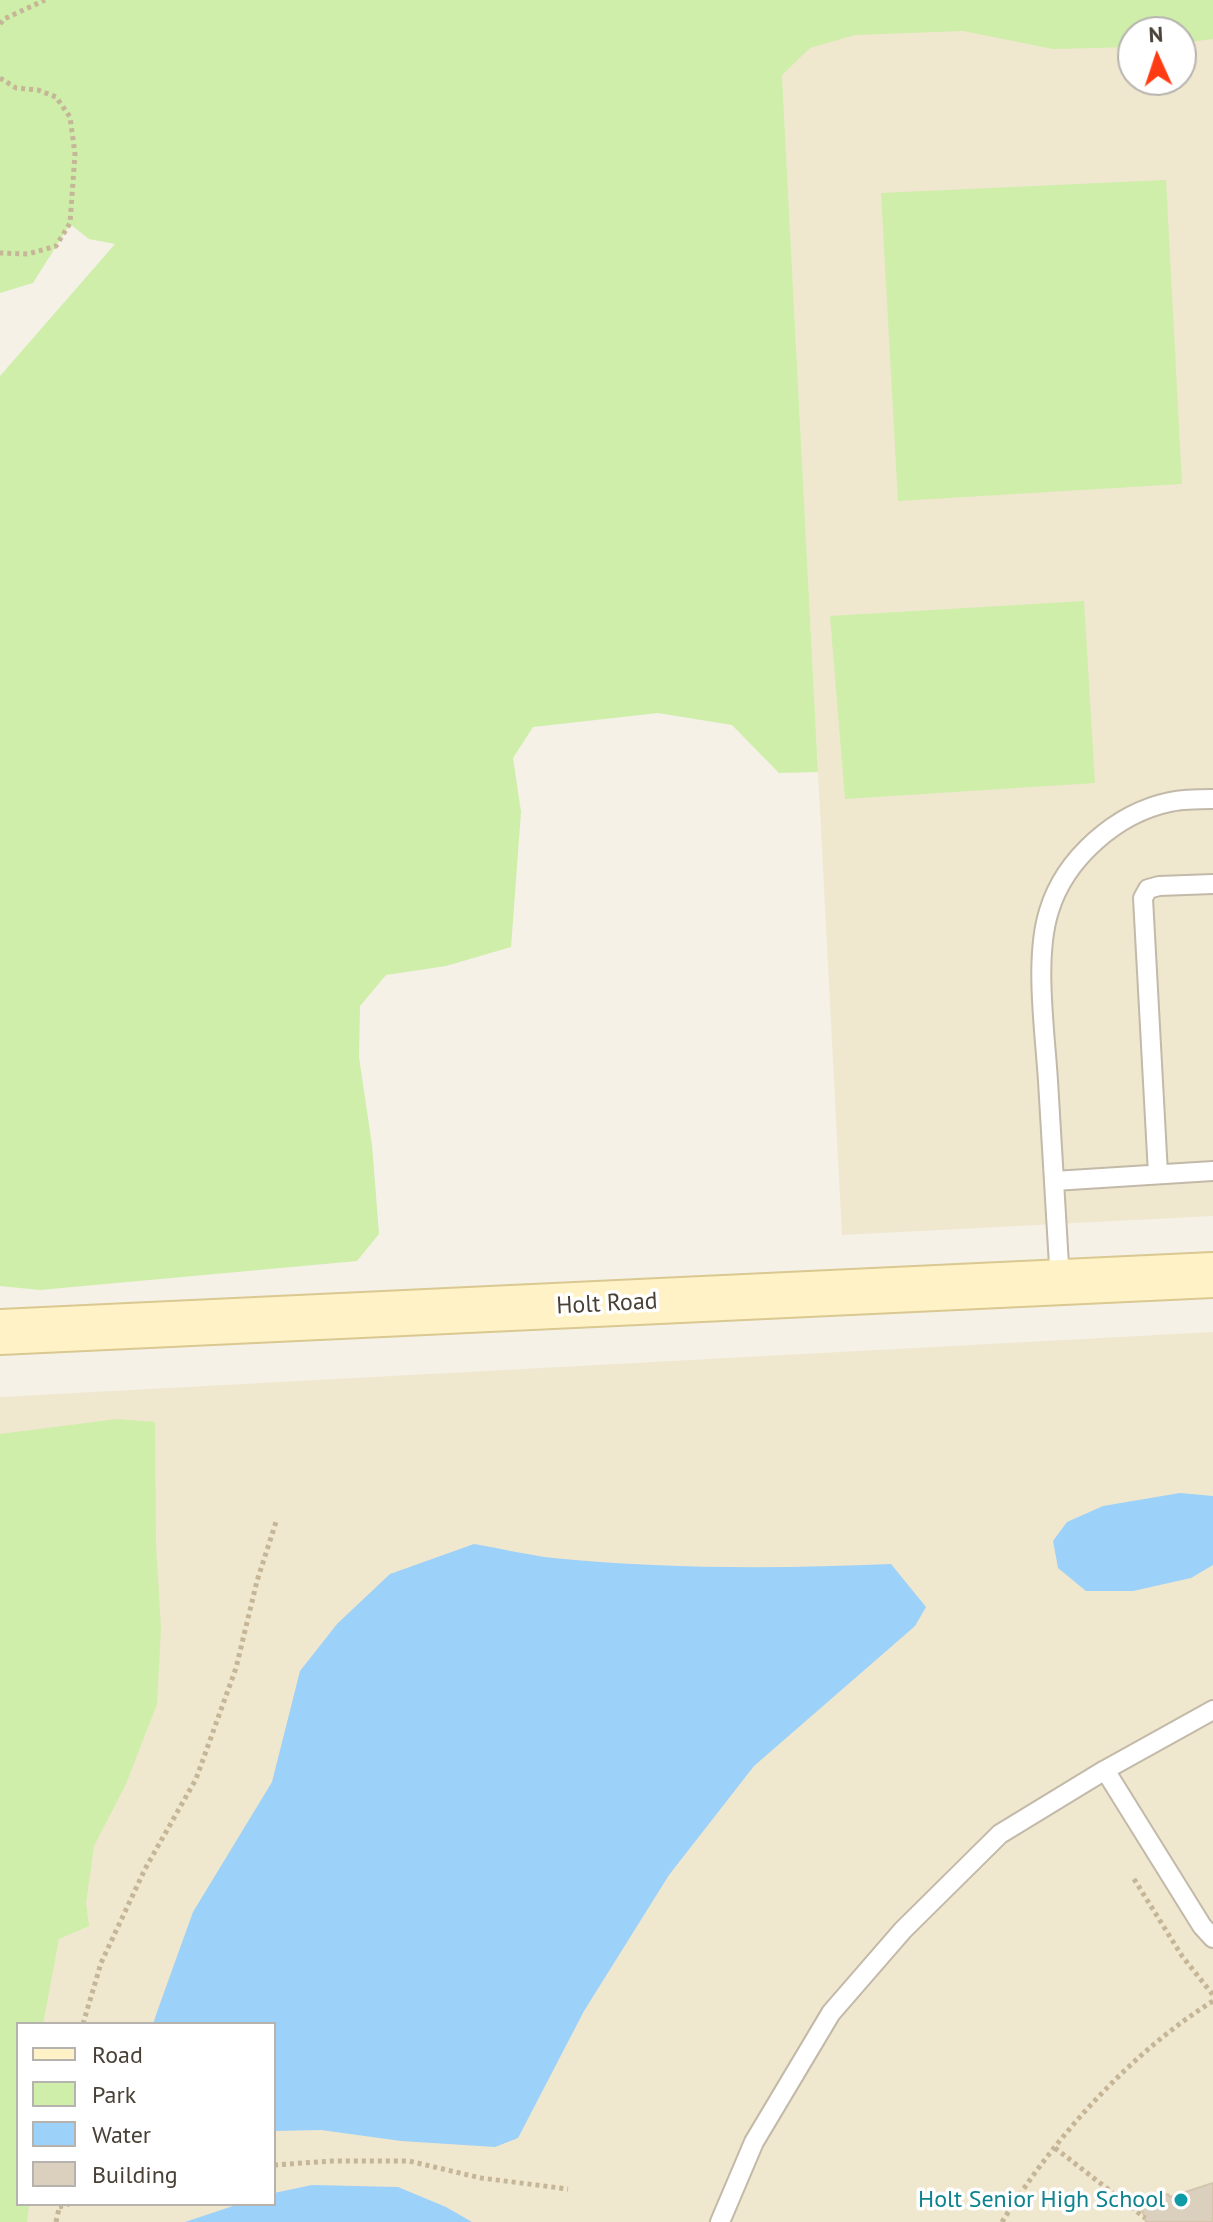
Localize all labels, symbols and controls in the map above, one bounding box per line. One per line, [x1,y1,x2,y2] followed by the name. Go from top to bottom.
[1117,16,1197,96] north arrow
[1148,20,1164,48] text: N
[556,1287,658,1321] street label: Holt Road
[16,2022,276,2206] legend
[92,2039,143,2070] text: Road
[92,2079,136,2110] text: Park
[92,2119,151,2150] text: Water
[92,2159,178,2190] text: Building
[918,2186,1165,2214] place label: Holt Senior High School
[1172,2191,1190,2209] marker: Holt Senior High School

